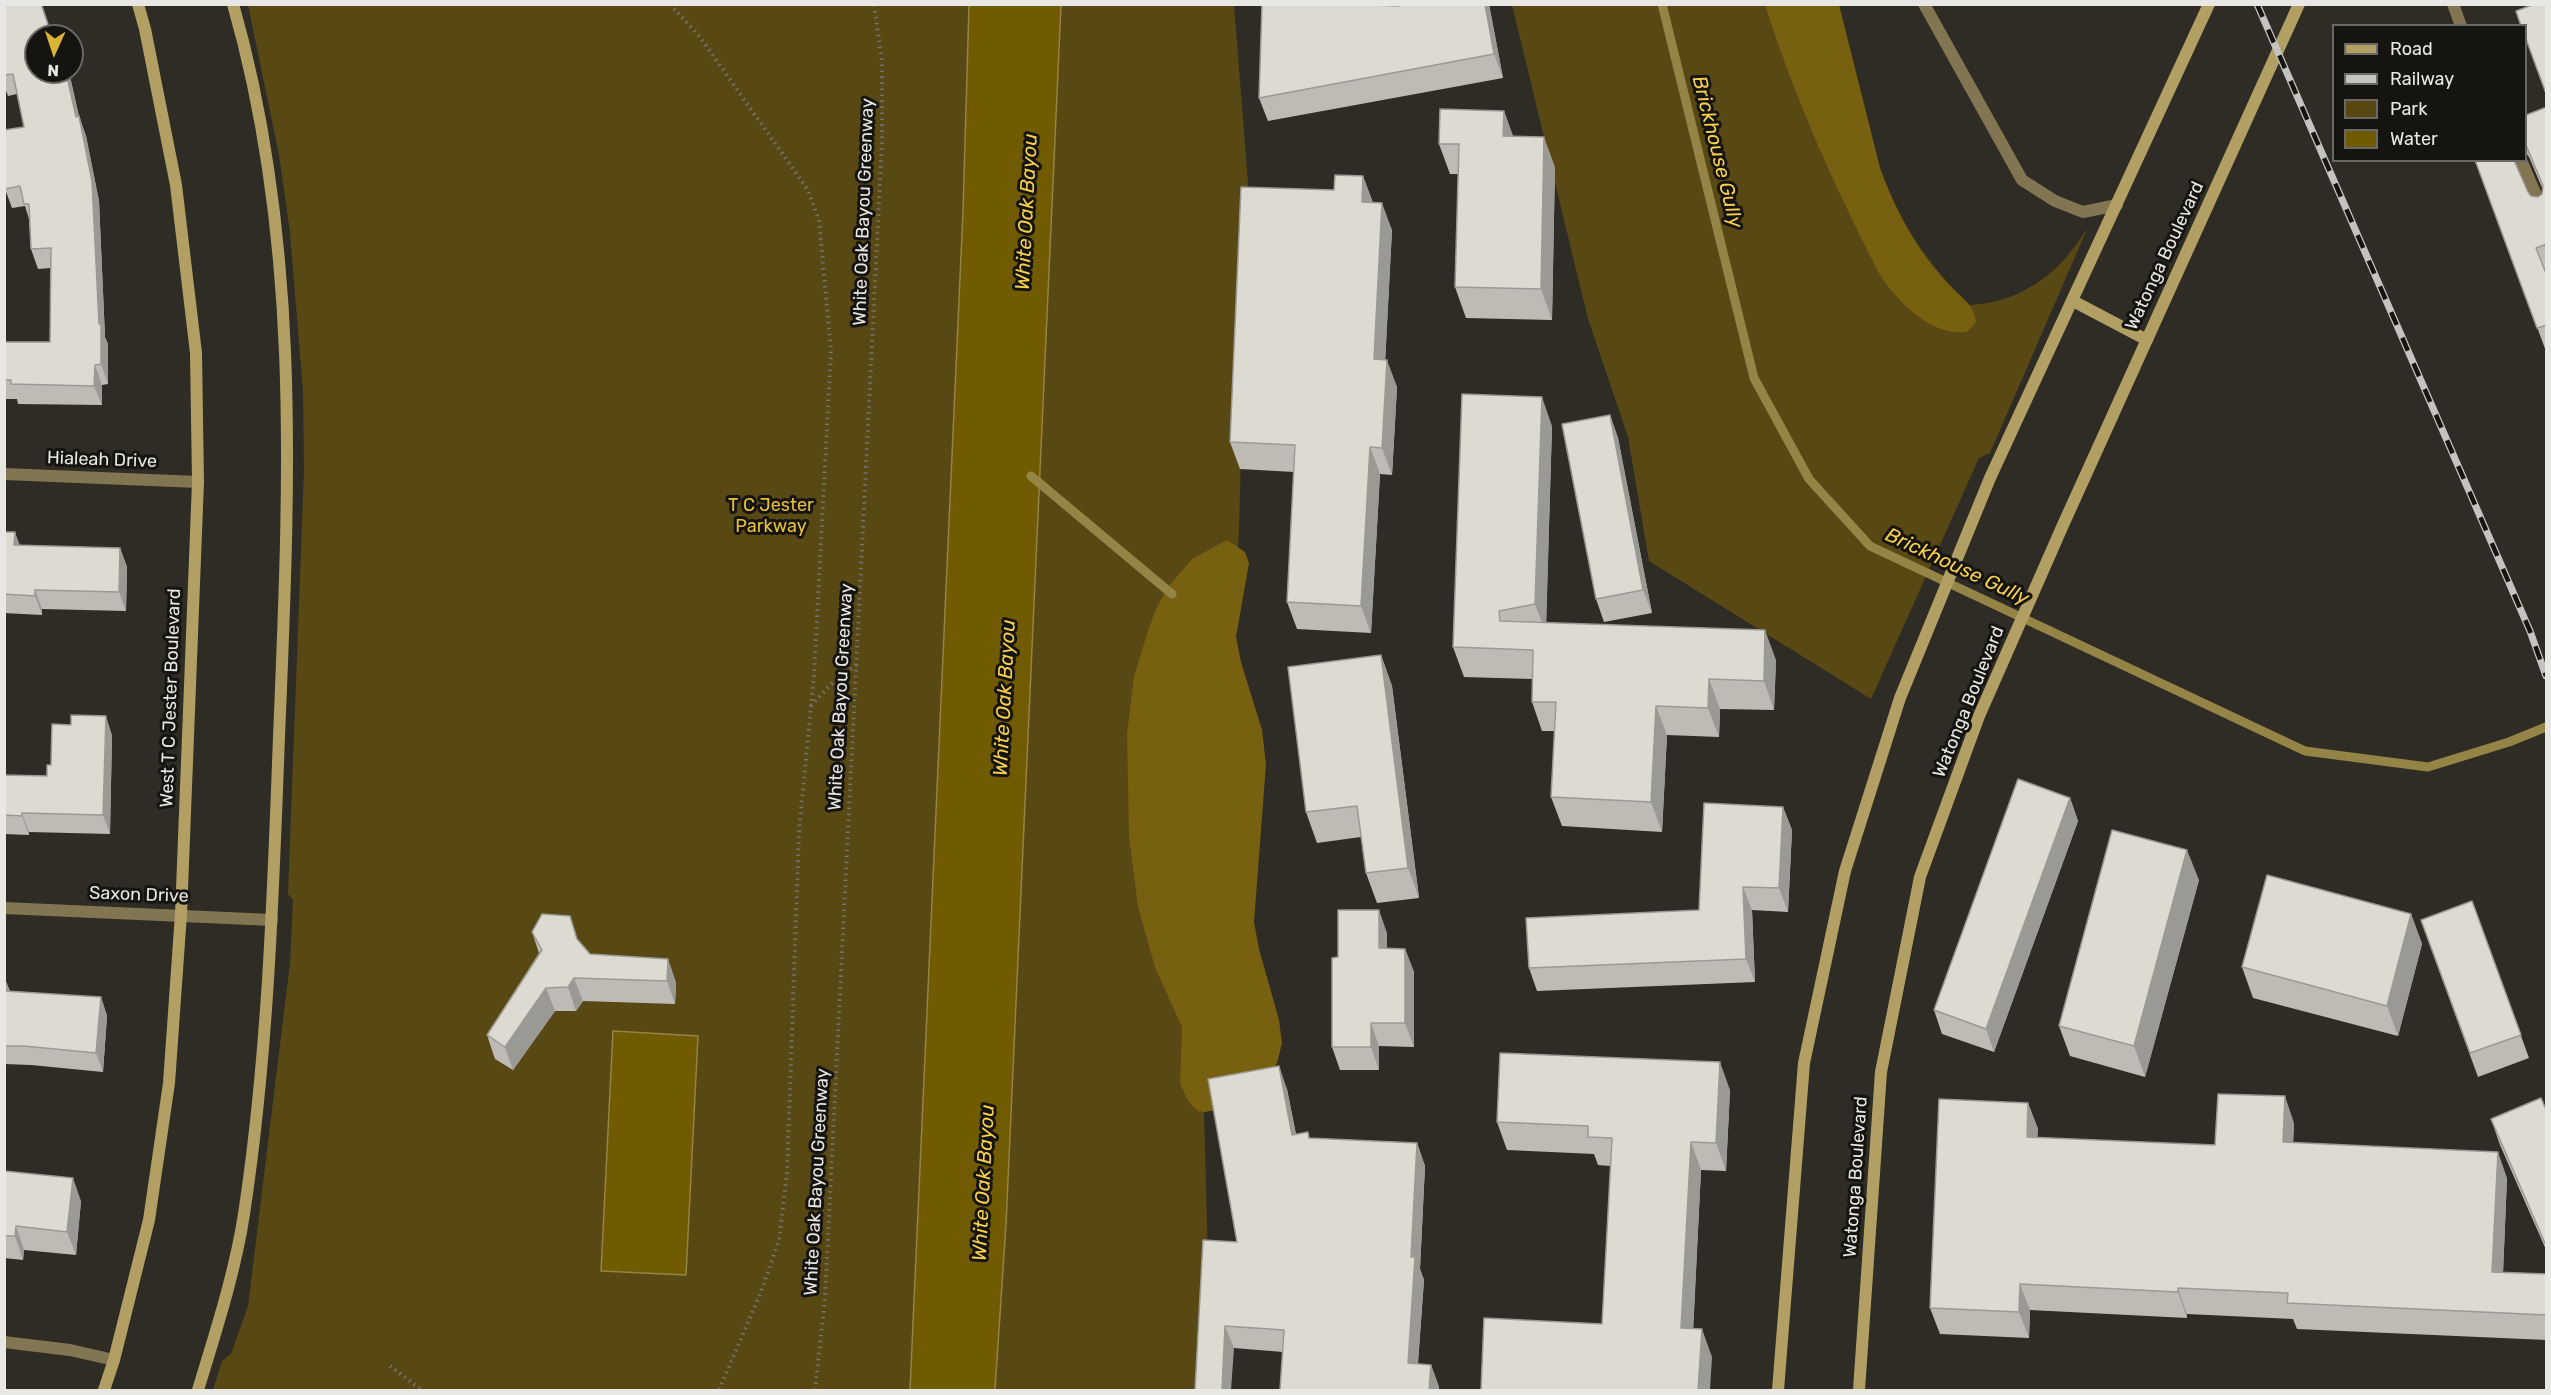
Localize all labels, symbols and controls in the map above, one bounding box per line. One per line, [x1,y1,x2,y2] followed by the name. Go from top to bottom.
[24,24,84,84] north arrow
[2332,24,2527,162] legend
[2390,38,2433,60] text: Road
[47,61,59,80] text: N
[2390,68,2454,90] text: Railway
[1687,74,1747,230] water label: Brickhouse Gully
[849,98,879,326] street label: White Oak Bayou Greenway
[2390,98,2427,120] text: Park
[2390,128,2438,150] text: Water
[1011,133,1043,291] water label: White Oak Bayou
[2121,178,2209,334] street label: Watonga Boulevard
[47,447,157,473] street label: Hialeah Drive
[728,495,814,538] park label: T C Jester Parkway
[1881,523,2033,611] water label: Brickhouse Gully
[824,583,858,811] street label: White Oak Bayou Greenway
[156,588,186,808] street label: West T C Jester Boulevard
[989,619,1021,777] water label: White Oak Bayou
[1929,623,2009,781] street label: Watonga Boulevard
[89,882,189,908] street label: Saxon Drive
[800,1068,834,1296] street label: White Oak Bayou Greenway
[1840,1096,1872,1258] street label: Watonga Boulevard
[968,1104,1000,1262] water label: White Oak Bayou

